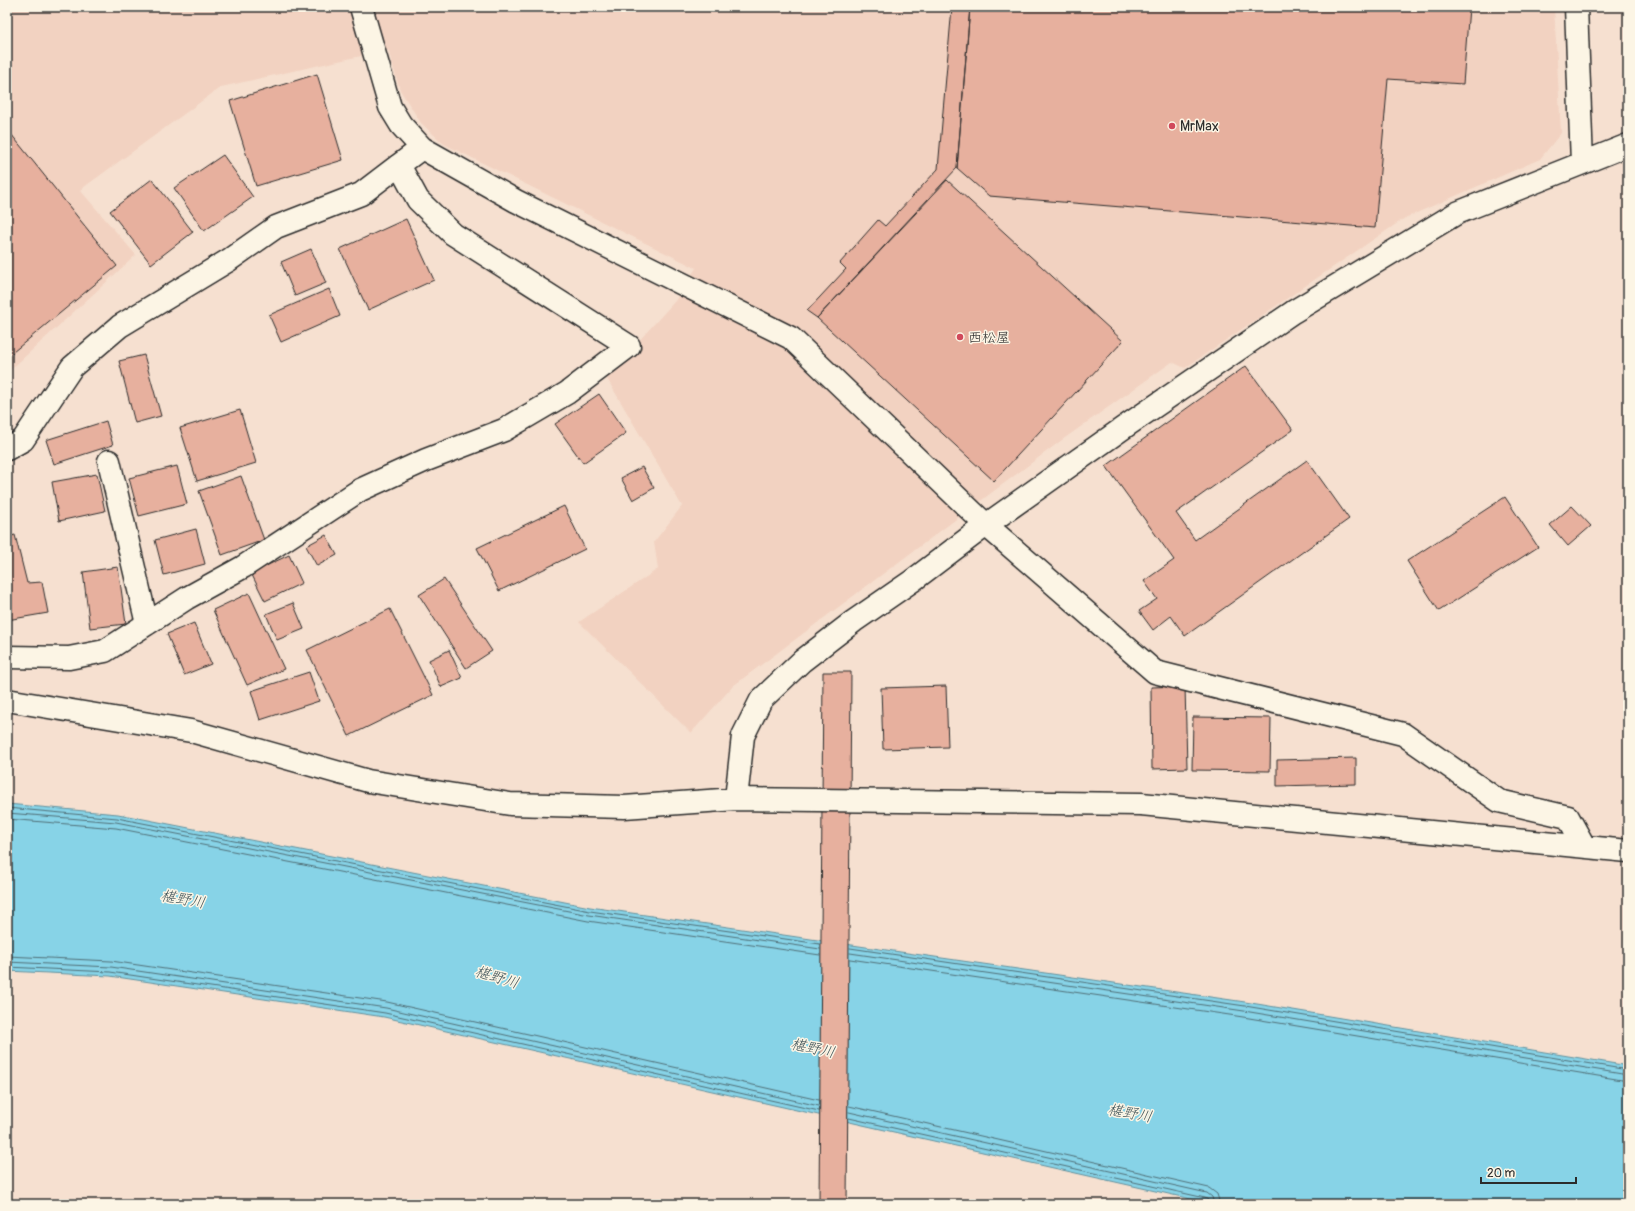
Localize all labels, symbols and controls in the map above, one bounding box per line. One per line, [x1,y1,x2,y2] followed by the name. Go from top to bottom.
[1180,118,1219,135] place label: MrMax
[1167,121,1177,131] marker: MrMax
[968,329,1010,346] place label: 西松屋
[955,332,965,342] marker: 西松屋
[159,886,207,913] water label: 椹野川
[473,962,521,993] water label: 椹野川
[789,1035,837,1062] water label: 椹野川
[1106,1100,1154,1127] water label: 椹野川
[1481,1159,1576,1185] scale bar
[1487,1166,1516,1181] text: 20 m

